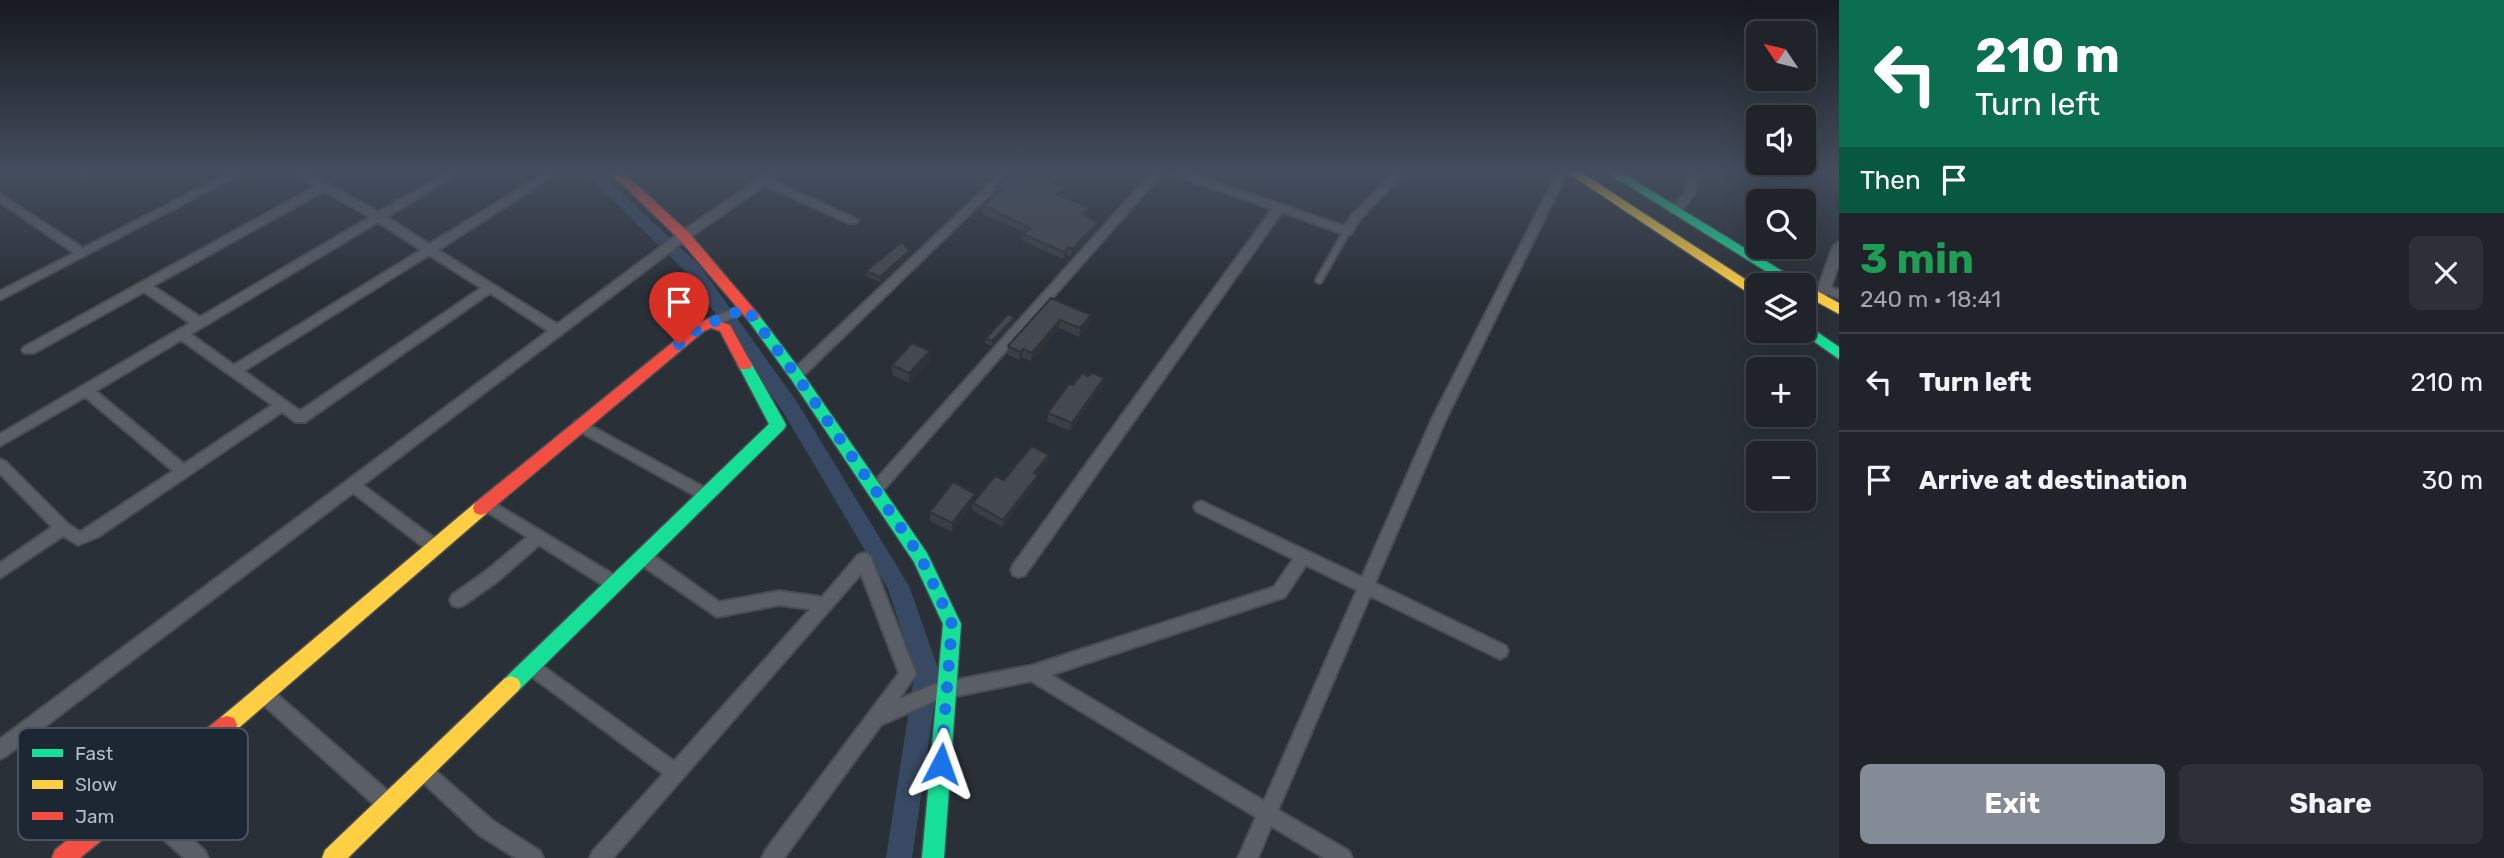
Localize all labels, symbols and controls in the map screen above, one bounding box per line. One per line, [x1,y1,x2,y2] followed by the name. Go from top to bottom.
[1746,21,1816,91] north arrow
[1746,21,1816,511] map controls
[1975,26,2120,84] text: 210 m
[1860,28,1951,119] icon: left
[1975,85,2100,123] text: Turn left
[1746,105,1816,175] button: sound
[1935,161,1973,199] icon: arrive
[1860,165,1921,196] text: Then
[1746,189,1816,259] button: search
[1860,234,1974,284] text: 3 min
[2409,236,2483,310] button: close
[649,272,709,344] pin
[1746,273,1816,343] button: layers
[660,283,698,321] icon: arrive
[1860,285,2001,313] text: 240 m · 18:41
[1746,357,1816,427] button: +
[1860,363,1898,401] icon: left
[1919,367,2031,398] text: Turn left
[2411,367,2483,398] text: 210 m
[1746,441,1816,511] button: −
[1860,461,1898,499] icon: arrive
[1919,465,2187,496] text: Arrive at destination
[2421,465,2483,496] text: 30 m
[904,727,978,801] position arrow
[18,728,248,840] legend
[75,742,114,765] text: Fast
[1860,764,2165,844] button: Exit
[2179,764,2483,844] button: Share
[75,773,117,796] text: Slow
[75,805,114,828] text: Jam

